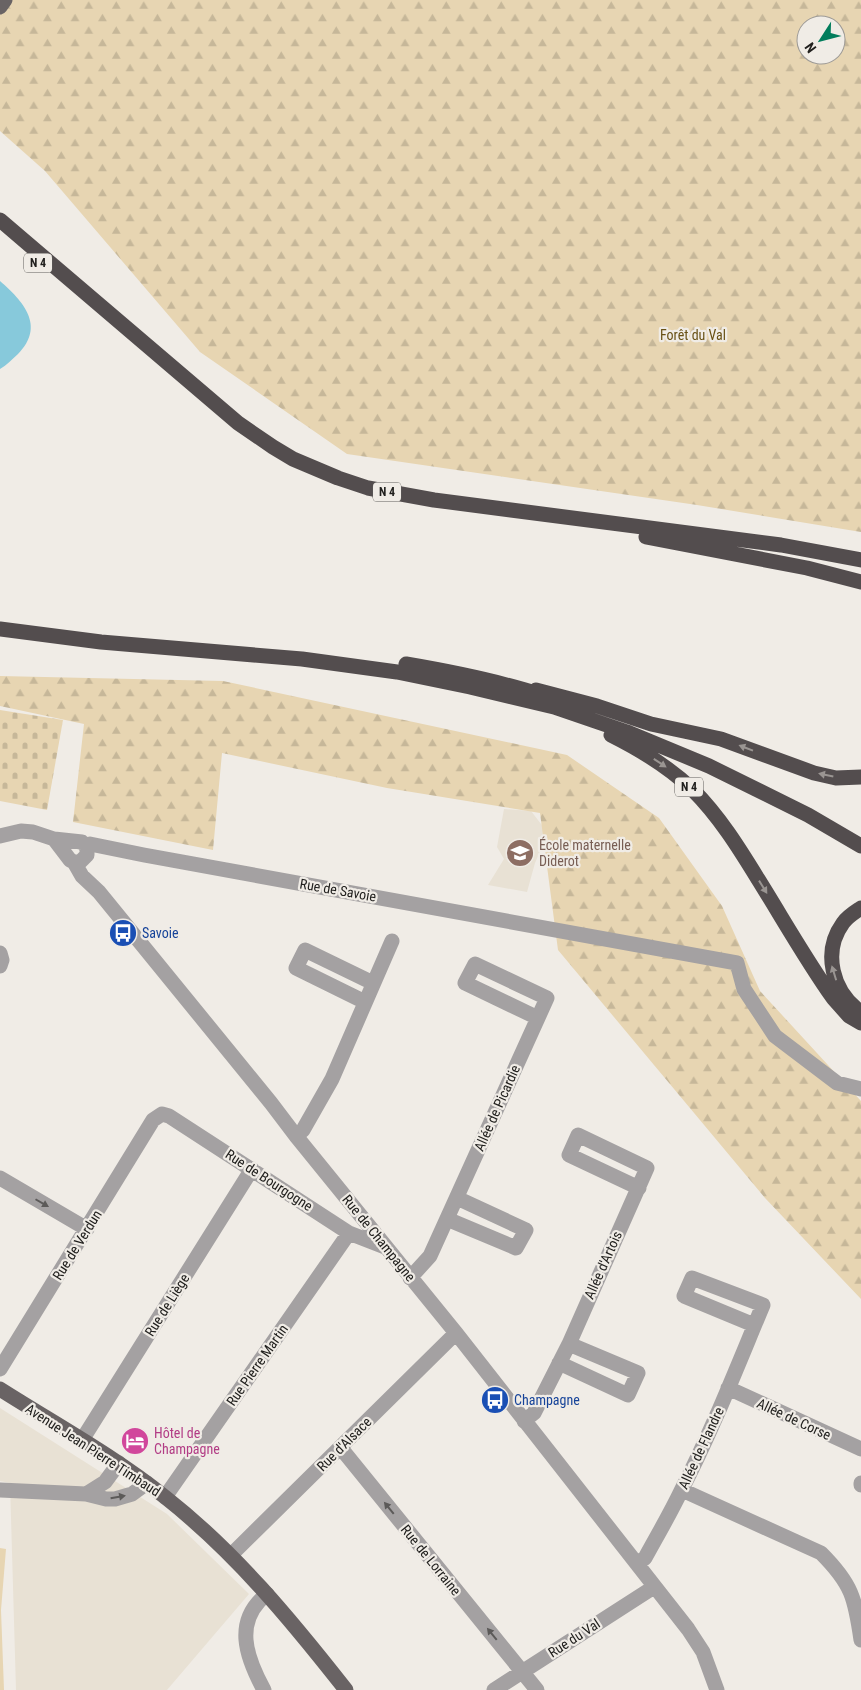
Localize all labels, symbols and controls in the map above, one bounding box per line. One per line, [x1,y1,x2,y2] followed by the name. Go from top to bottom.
[796,15,846,65] north arrow
[801,39,819,56] text: N
[24,254,52,272] road number: N 4
[660,327,726,343] park label: Forêt du Val
[373,482,401,502] road number: N 4
[738,744,753,752] one-way arrow
[654,758,667,768] one-way arrow
[817,771,833,779] one-way arrow
[675,778,703,796] road number: N 4
[539,836,631,869] place label: École maternelle Diderot
[505,838,535,868] school or university icon: École maternelle Diderot
[299,875,378,905] street label: Rue de Savoie
[759,881,768,894] one-way arrow
[108,918,138,948] bus stop icon: Savoie
[142,925,179,941] place label: Savoie
[830,965,838,980] one-way arrow
[471,1062,523,1154] street label: Allée de Picardie
[223,1146,316,1214] street label: Rue de Bourgogne
[339,1192,419,1285] street label: Rue de Champagne
[36,1198,49,1207] one-way arrow
[49,1207,105,1283] street label: Rue de Verdun
[581,1229,625,1301] street label: Allée d'Artois
[142,1270,193,1339] street label: Rue de Liège
[223,1321,291,1409] street label: Rue Pierre Martin
[480,1385,510,1415] bus stop icon: Champagne
[514,1392,580,1408] place label: Champagne
[754,1395,834,1443] street label: Allée de Corse
[23,1400,163,1500] street label: Avenue Jean Pierre Timbaud
[675,1404,727,1492] street label: Allée de Flandre
[314,1413,375,1474] street label: Rue d'Alsace
[154,1425,220,1457] place label: Hôtel de Champagne
[120,1426,150,1456] hotel icon: Hôtel de Champagne
[111,1493,127,1501] one-way arrow
[384,1501,395,1514] one-way arrow
[398,1522,465,1599] street label: Rue de Lorraine
[545,1615,603,1661] street label: Rue du Val
[486,1628,497,1641] one-way arrow

